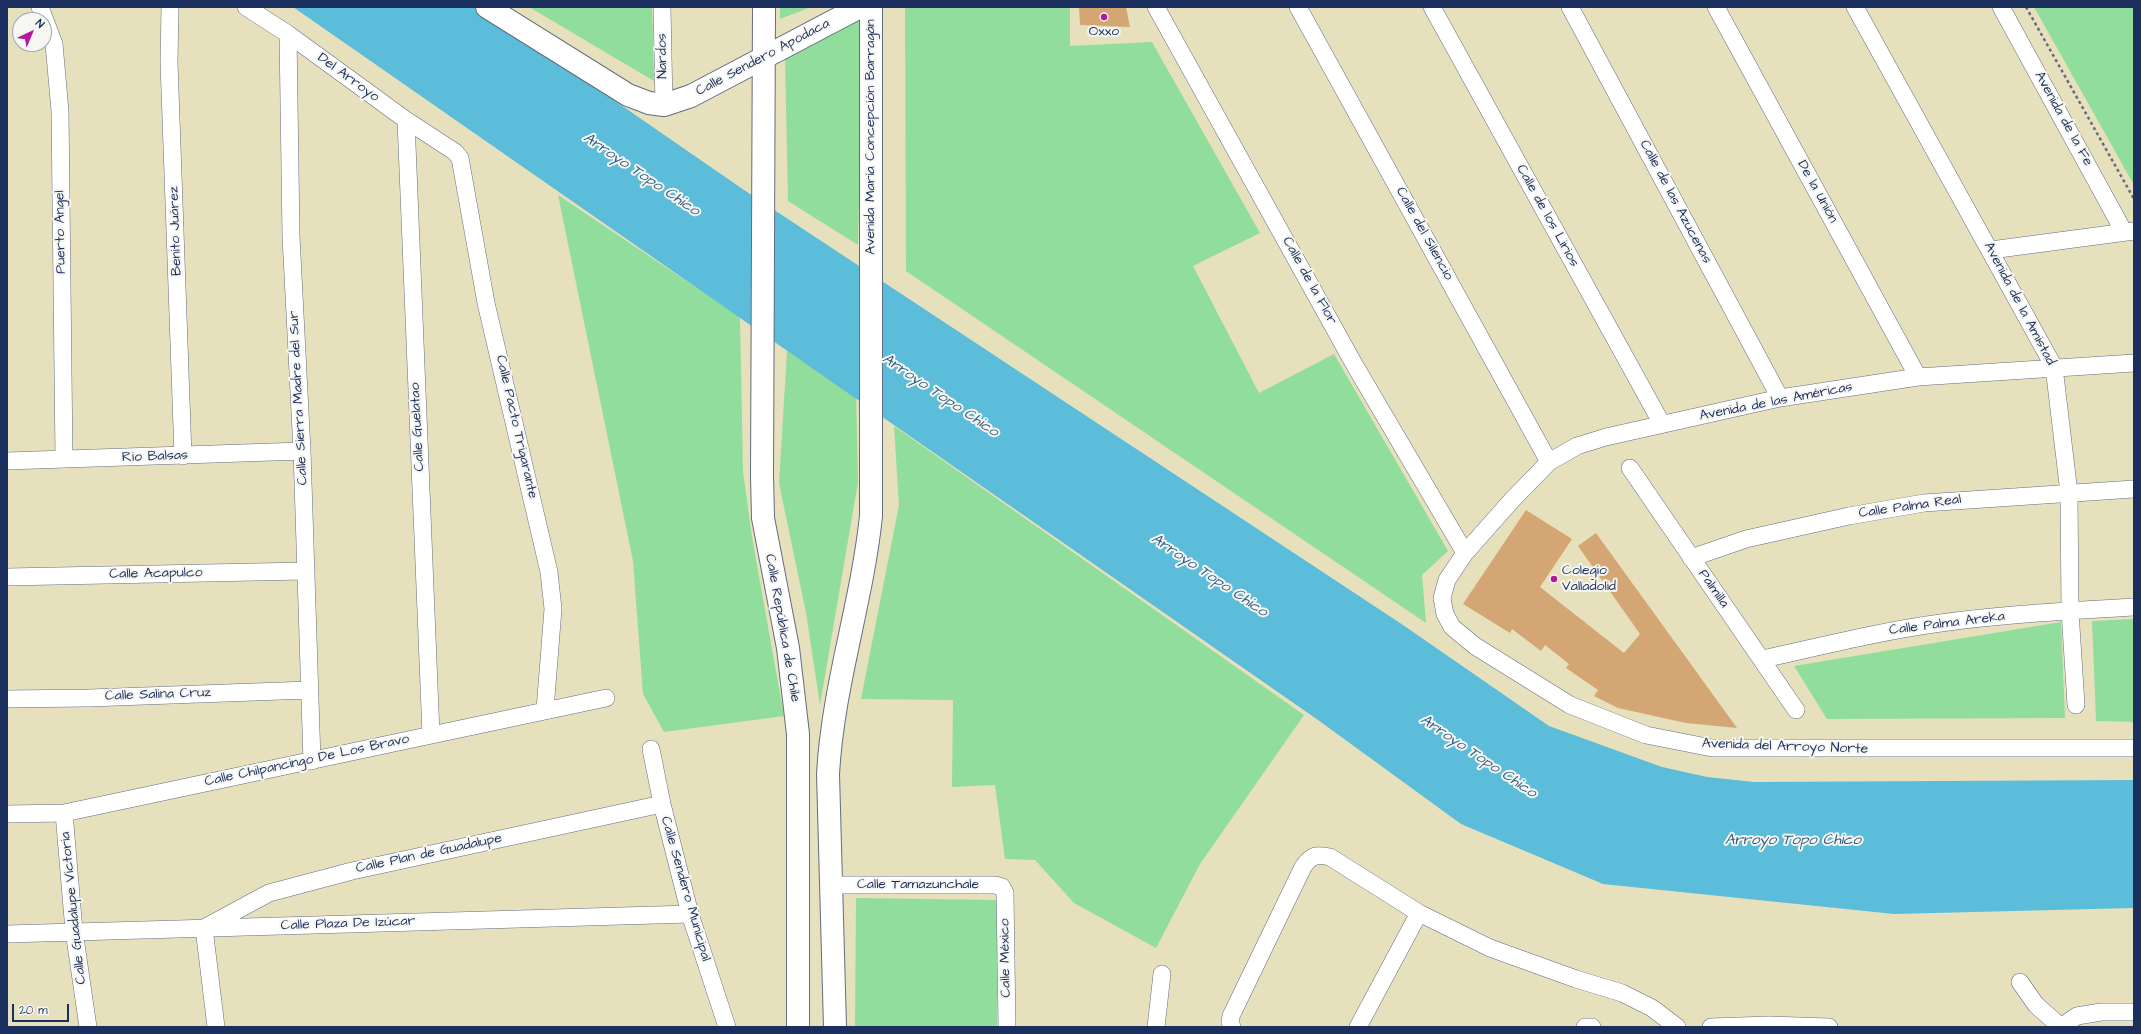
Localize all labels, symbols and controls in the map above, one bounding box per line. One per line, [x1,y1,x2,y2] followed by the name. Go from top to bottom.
[12,12,52,52] north arrow
[1099,12,1109,22] marker: Oxxo
[32,16,48,32] text: N
[693,16,833,100] street label: Calle Sendero Apodaca
[863,19,879,255] street label: Avenida María Concepción Barragán
[1089,24,1119,40] place label: Oxxo
[654,33,672,79] street label: Nardos
[314,50,382,106] street label: Del Arroyo
[2030,69,2096,169] street label: Avenida de la Fe
[580,129,702,221] water label: Arroyo Topo Chico
[1635,137,1715,267] street label: Calle de las Azucenas
[1793,158,1841,226] street label: De la Unión
[1512,162,1582,270] street label: Calle de los Lirios
[1391,184,1457,284] street label: Calle del Silencio
[166,186,186,276] street label: Benito Juárez
[52,190,70,274] street label: Puerto Angel
[1278,234,1340,328] street label: Calle de la Flor
[1979,240,2059,368] street label: Avenida de la Amistad
[286,310,312,486] street label: Calle Sierra Madre del Sur
[879,350,1001,442] water label: Arroyo Topo Chico
[491,354,541,500] street label: Calle Pacto Trigarante
[1698,379,1854,425] street label: Avenida de las Américas
[407,382,429,472] street label: Calle Guelatao
[122,447,188,467] street label: Rio Balsas
[1858,491,1962,523] street label: Calle Palma Real
[1148,530,1270,622] water label: Arroyo Topo Chico
[761,553,803,703] street label: Calle República de Chile
[1562,563,1616,596] place label: Colegio Valladolid
[109,565,203,583] street label: Calle Acapulco
[1694,567,1732,611] street label: Palmilla
[1549,574,1559,584] marker: Colegio Valladolid
[1888,609,2006,639] street label: Calle Palma Areka
[105,685,211,705] street label: Calle Salina Cruz
[1417,711,1539,803] water label: Arroyo Topo Chico
[203,731,411,791] street label: Calle Chilpancingo De Los Bravo
[1702,736,1868,758] street label: Avenida del Arroyo Norte
[656,815,714,963] street label: Calle Sendero Municipal
[355,830,503,878] street label: Calle Plan de Guadalupe
[58,831,90,985] street label: Calle Guadalupe Victoria
[1725,832,1861,850] water label: Arroyo Topo Chico
[857,877,979,893] street label: Calle Tamazunchale
[280,913,416,935] street label: Calle Plaza De Izúcar
[997,918,1015,998] street label: Calle México
[14,996,71,1022] scale bar
[19,1002,48,1019] text: 20 m

